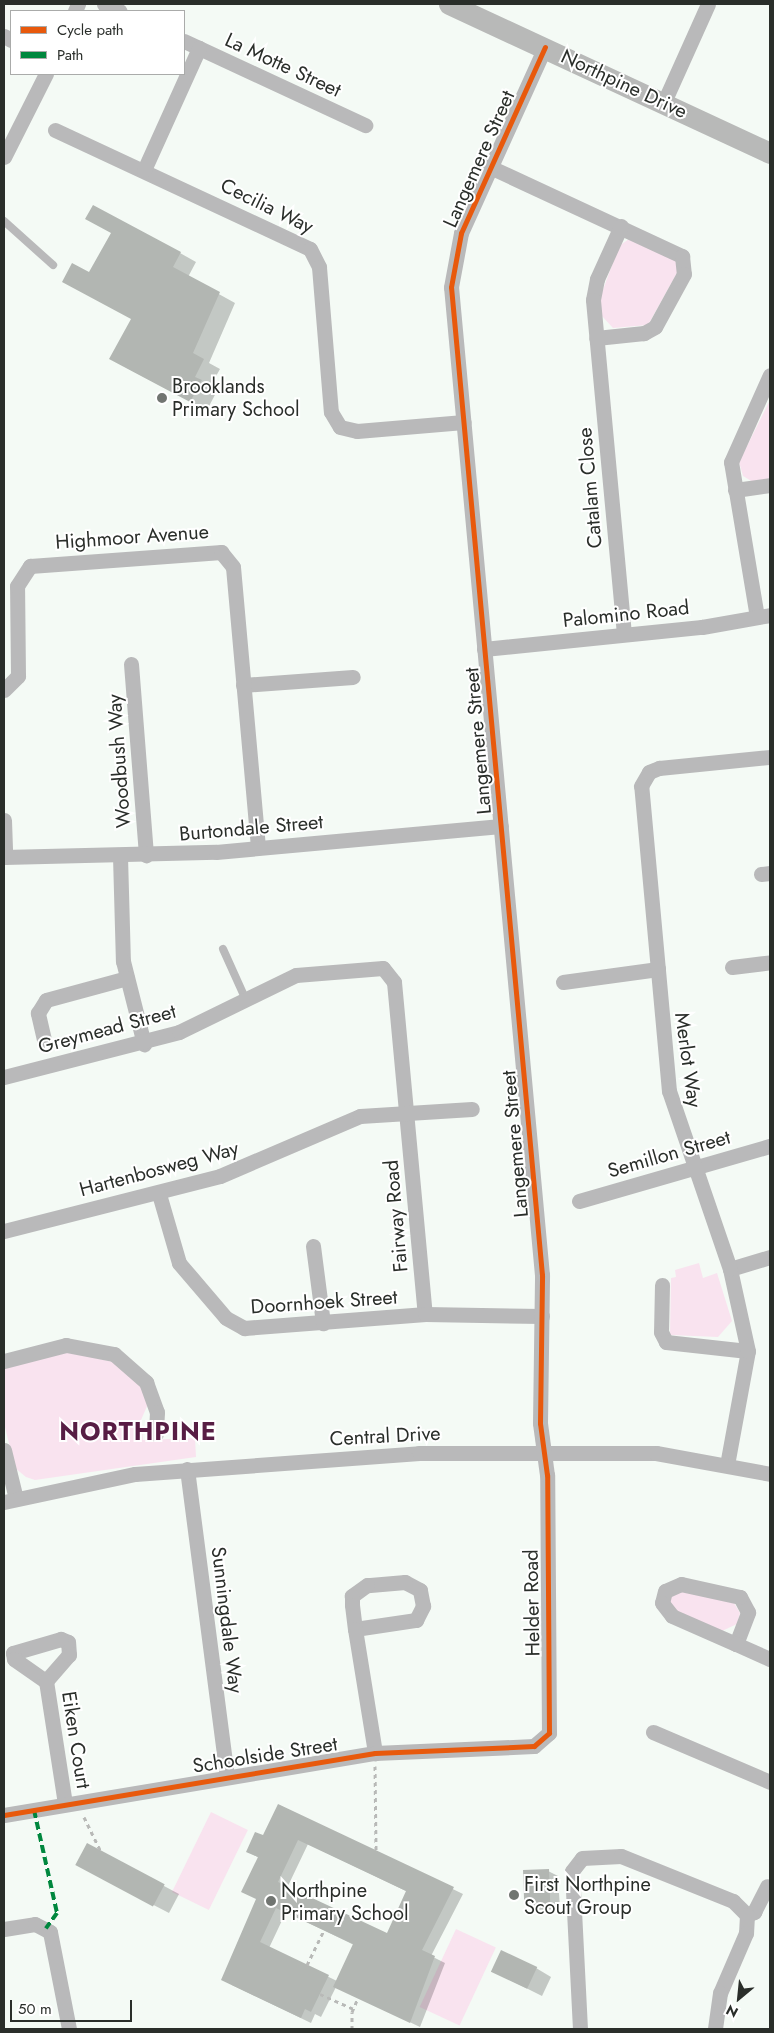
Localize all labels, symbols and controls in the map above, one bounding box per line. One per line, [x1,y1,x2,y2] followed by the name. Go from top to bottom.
[10,10,185,75] legend
[57,19,124,41] text: Cycle path
[221,28,345,102] street label: La Motte Street
[57,44,83,66] text: Path
[557,44,691,124] street label: Northpine Drive
[438,87,520,231] street label: Langemere Street
[217,173,317,239] street label: Cecilia Way
[172,374,300,421] place label: Brooklands Primary School
[156,392,168,404] marker: Brooklands Primary School
[573,427,607,549] street label: Catalam Close
[54,520,210,554] street label: Highmoor Avenue
[562,595,690,633] street label: Palomino Road
[460,667,496,815] street label: Langemere Street
[102,693,136,829] street label: Woodbush Way
[178,810,324,846] street label: Burtondale Street
[36,999,178,1059] street label: Greymead Street
[669,1011,707,1109] street label: Merlot Way
[497,1070,533,1218] street label: Langemere Street
[605,1125,733,1183] street label: Semillon Street
[77,1136,241,1202] street label: Hartenbosweg Way
[379,1159,413,1273] street label: Fairway Road
[250,1285,398,1319] street label: Doornhoek Street
[58,1416,218,1446] district label: NORTHPINE
[329,1421,441,1451] street label: Central Drive
[206,1545,248,1695] street label: Sunningdale Way
[519,1549,545,1657] street label: Helder Road
[56,1690,96,1790] street label: Eiken Court
[191,1732,339,1778] street label: Schoolside Street
[524,1872,651,1919] place label: First Northpine Scout Group
[281,1878,409,1925] place label: Northpine Primary School
[508,1889,520,1901] marker: First Northpine Scout Group
[265,1895,277,1907] marker: Northpine Primary School
[714,1973,764,2023] north arrow
[12,1990,135,2022] scale bar
[18,1998,52,2020] text: 50 m
[722,2000,742,2023] text: N

